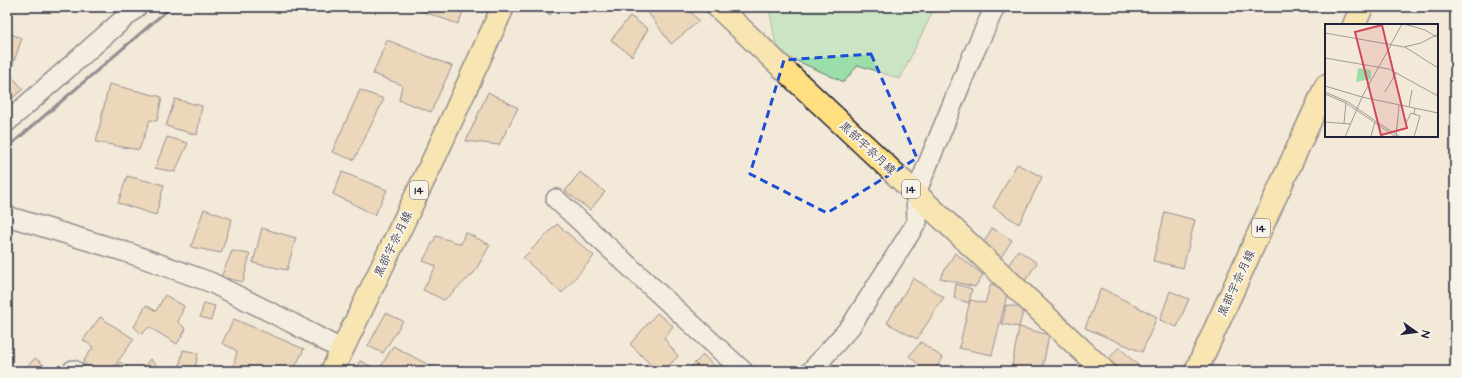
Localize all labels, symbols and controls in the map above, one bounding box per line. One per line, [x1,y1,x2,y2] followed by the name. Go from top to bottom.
[1325,24,1438,137] inset map
[836,118,900,179] street label: 黒部宇奈月線
[902,180,920,198] road number: 14
[410,181,428,199] road number: 14
[370,208,417,280] street label: 黒部宇奈月線
[1252,219,1270,237] road number: 14
[1214,247,1259,319] street label: 黒部宇奈月線
[1396,312,1436,352] north arrow
[1417,329,1433,340] text: N

